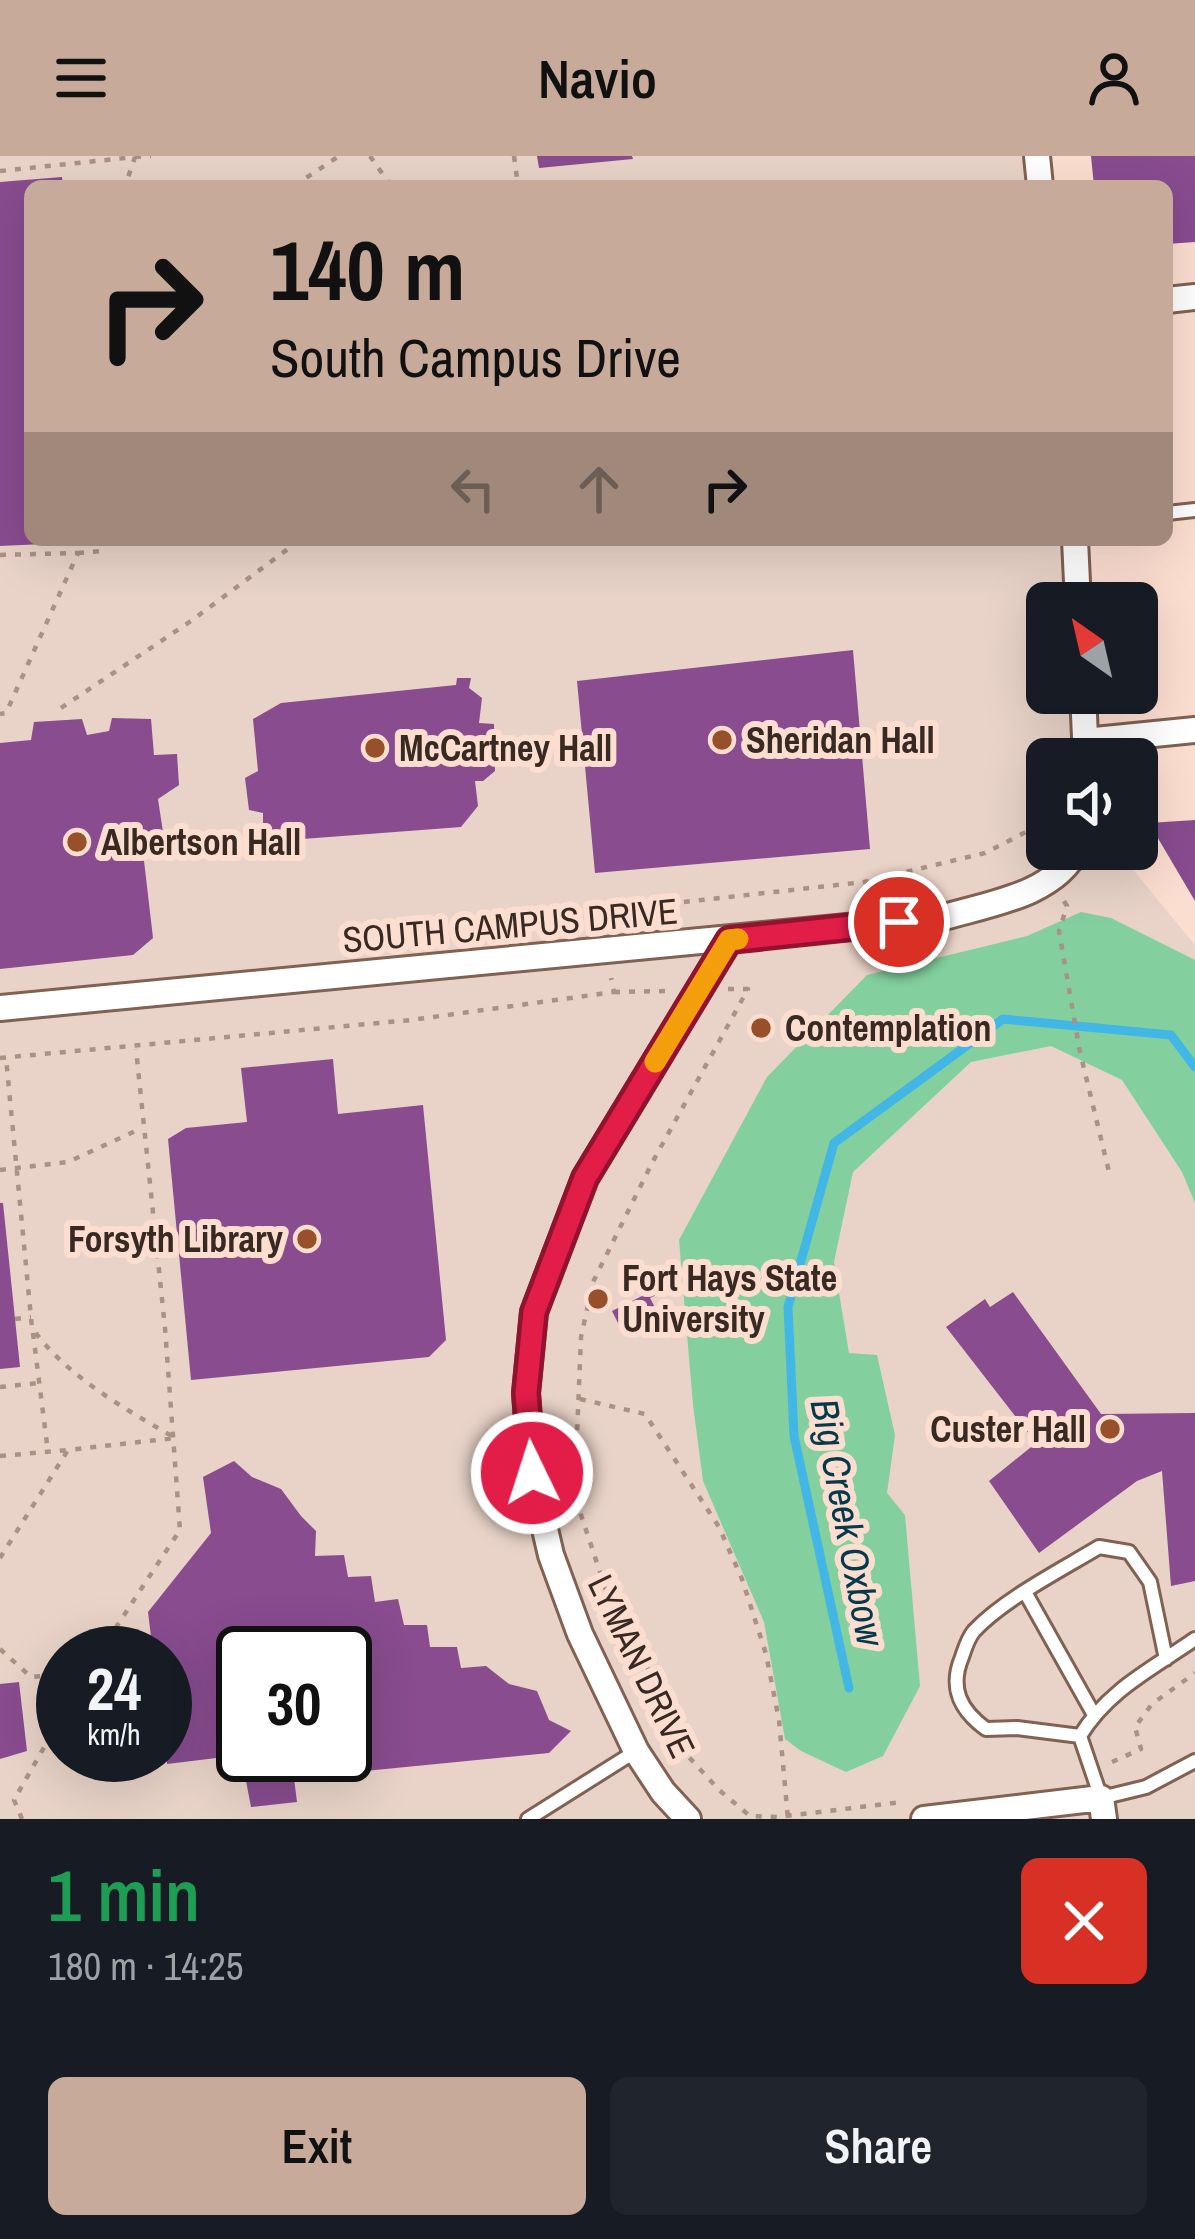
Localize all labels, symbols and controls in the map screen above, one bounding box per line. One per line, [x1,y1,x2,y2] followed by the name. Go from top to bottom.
[538,42,657,115] text: Navio
[48,45,114,111] icon: menu
[1081,45,1147,111] icon: person
[270,213,465,326] text: 140 m
[72,228,228,384] icon: right
[270,321,681,394] text: South Campus Drive
[440,456,506,522] icon: left
[566,456,632,522] icon: ahead
[692,456,758,522] icon: right
[1026,582,1158,714] north arrow
[1026,582,1158,870] map controls
[746,716,935,764] place label: Sheridan Hall
[399,724,612,772] place label: McCartney Hall
[709,727,735,753] marker: Sheridan Hall
[362,735,388,761] marker: McCartney Hall
[1026,738,1158,870] button: sound
[101,818,301,866] place label: Albertson Hall
[64,829,90,855] marker: Albertson Hall
[848,871,950,973] pin
[340,886,680,964] street label: SOUTH CAMPUS DRIVE
[866,889,932,955] icon: arrive
[785,1004,992,1052] place label: Contemplation
[748,1015,774,1041] marker: Contemplation
[68,1215,284,1263] place label: Forsyth Library
[294,1226,320,1252] marker: Forsyth Library
[622,1254,837,1343] place label: Fort Hays State University
[585,1286,611,1312] marker: Fort Hays State University
[799,1394,898,1652] water label: Big Creek Oxbow
[930,1405,1086,1453] place label: Custer Hall
[469,1410,595,1536] position arrow
[1097,1416,1123,1442] marker: Custer Hall
[577,1567,707,1765] street label: LYMAN DRIVE
[216,1626,372,1782] speed limit sign: 30
[87,1648,141,1729] text: 24
[87,1714,141,1754] text: km/h
[48,1846,200,1943] text: 1 min
[1021,1858,1147,1984] button: close
[48,1940,244,1992] text: 180 m · 14:25
[48,2077,586,2215] button: Exit
[610,2077,1147,2215] button: Share

